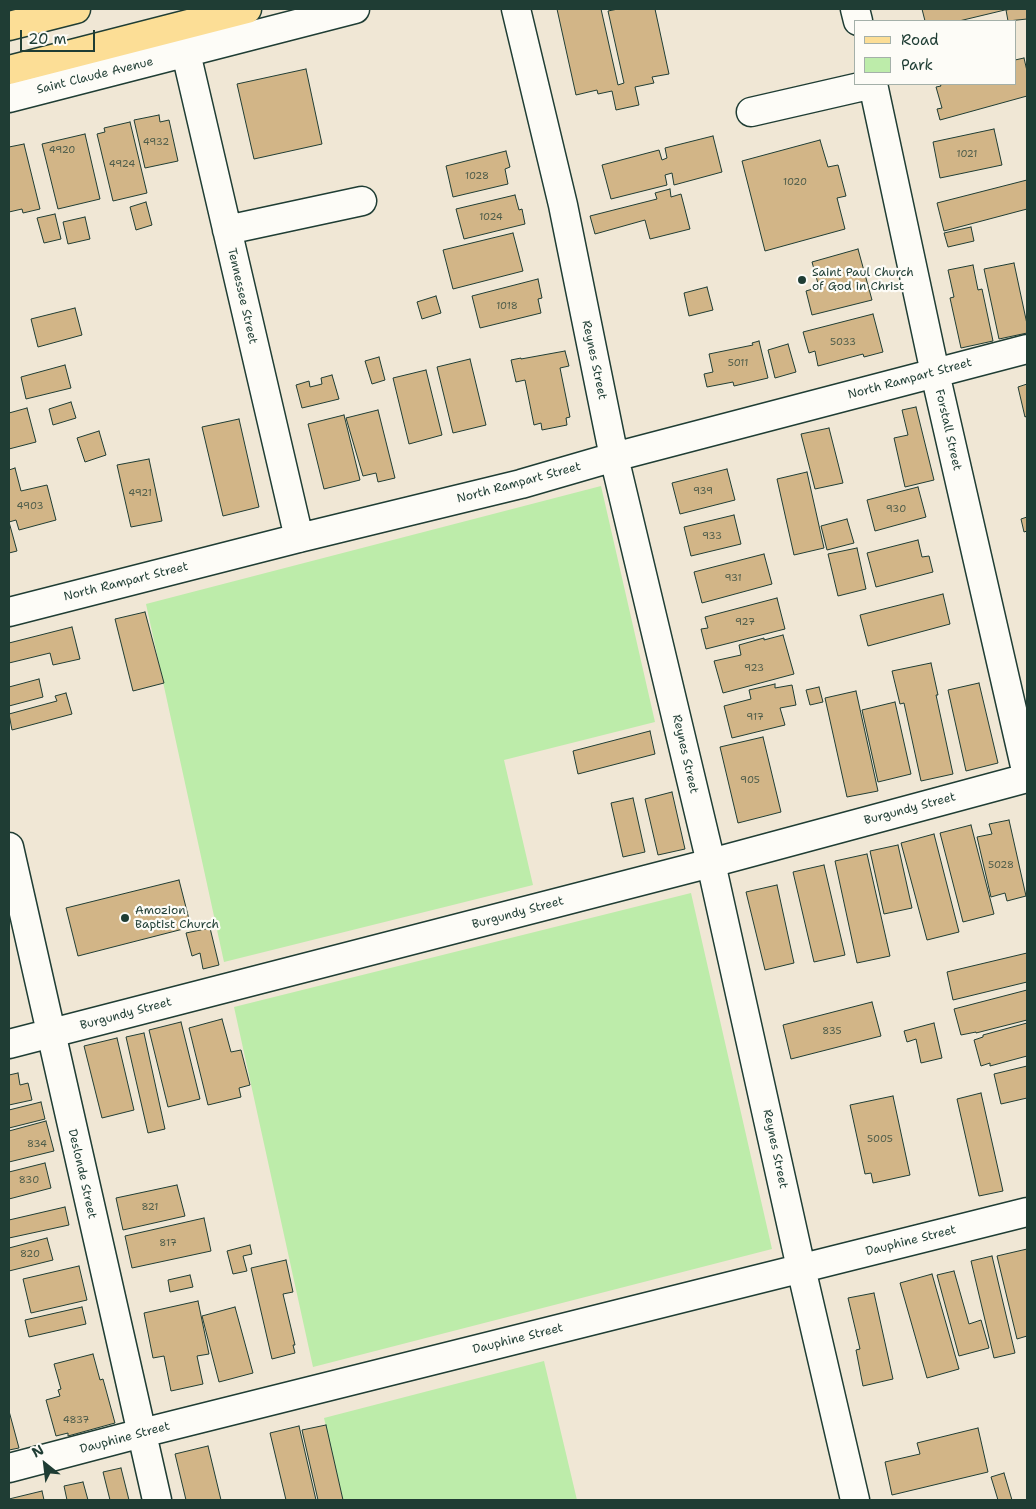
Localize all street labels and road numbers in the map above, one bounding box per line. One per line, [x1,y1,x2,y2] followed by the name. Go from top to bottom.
[35,55,155,97] street label: Saint Claude Avenue
[224,247,260,345] street label: Tennessee Street
[579,319,609,401] street label: Reynes Street
[846,355,974,403] street label: North Rampart Street
[932,388,964,472] street label: Forstall Street
[455,459,583,507] street label: North Rampart Street
[62,560,190,604] street label: North Rampart Street
[669,713,701,795] street label: Reynes Street
[863,790,957,828] street label: Burgundy Street
[471,894,565,932] street label: Burgundy Street
[79,995,173,1033] street label: Burgundy Street
[760,1108,790,1190] street label: Reynes Street
[65,1128,99,1220] street label: Deslonde Street
[864,1223,958,1259] street label: Dauphine Street
[471,1321,565,1357] street label: Dauphine Street
[78,1419,172,1457] street label: Dauphine Street

